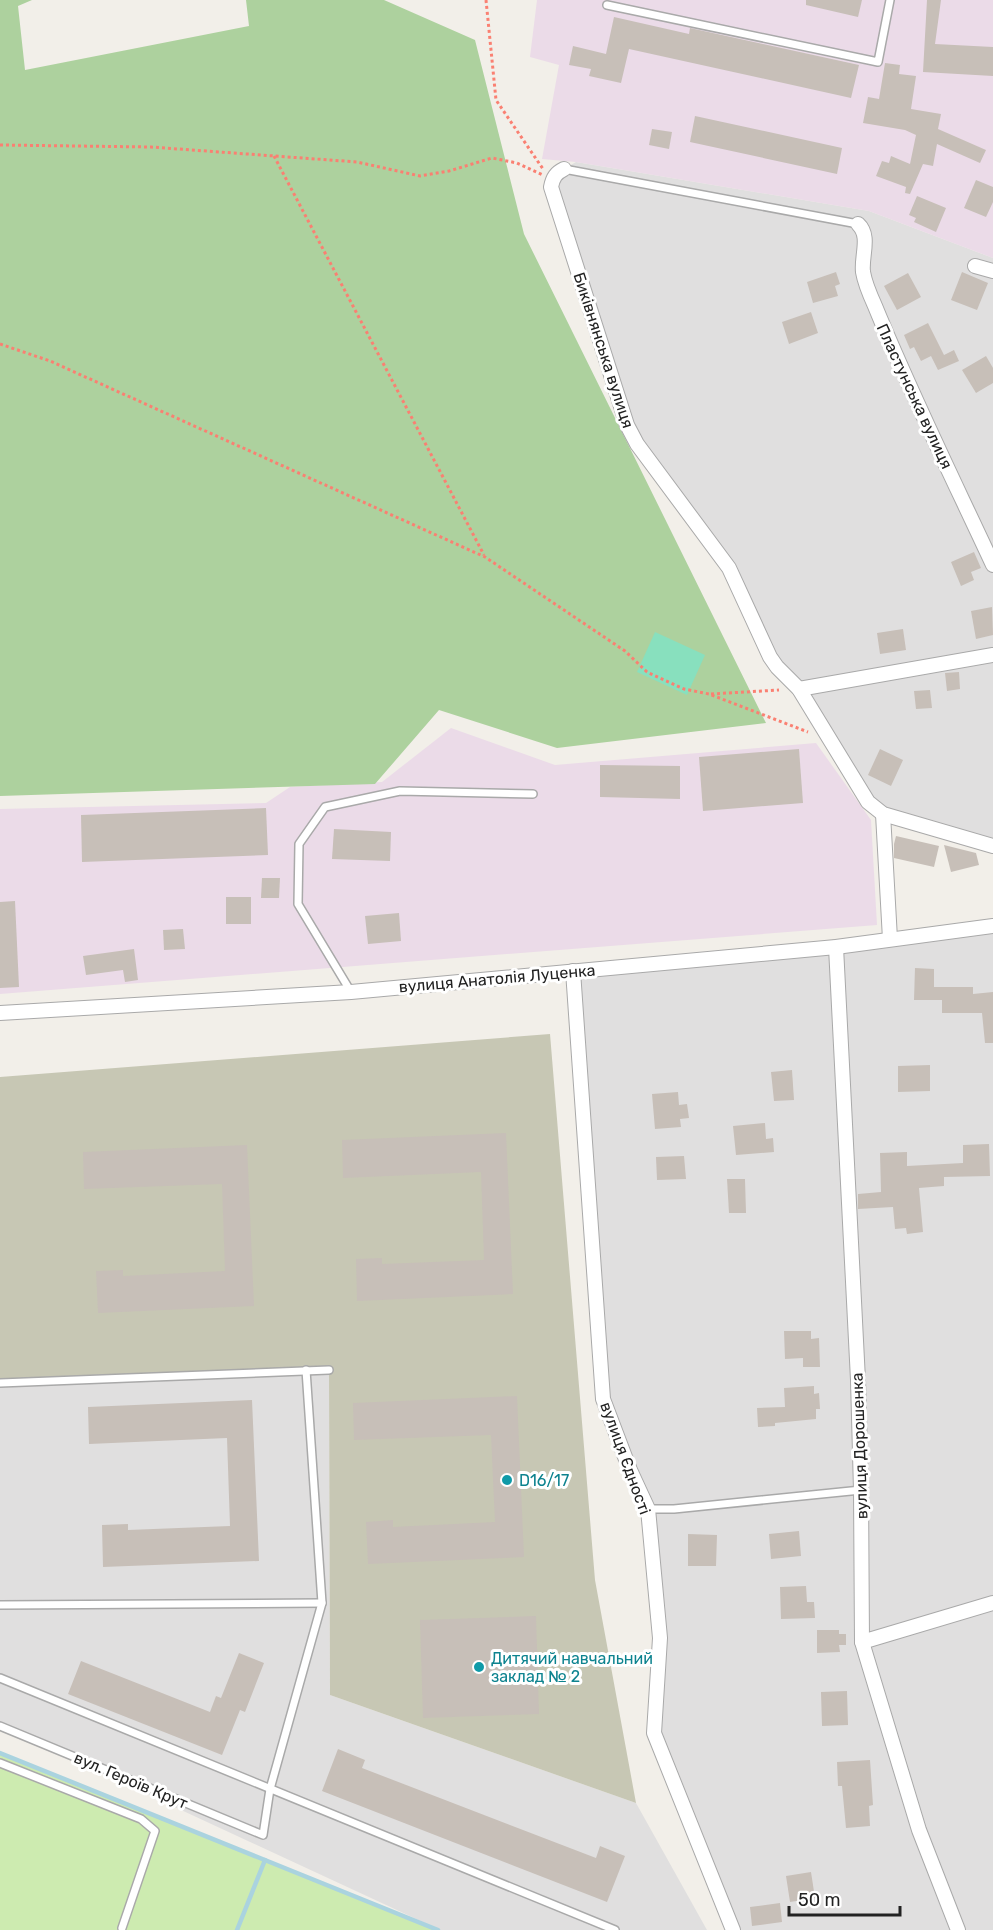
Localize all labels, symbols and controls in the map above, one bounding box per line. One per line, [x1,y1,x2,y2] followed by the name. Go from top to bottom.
[569,270,638,430] street label: Биківнянська вулиця
[873,321,957,472] street label: Пластунська вулиця
[398,960,596,997] street label: вулиця Анатолія Луценка
[847,1372,872,1520] street label: вулиця Дорошенка
[596,1399,655,1517] street label: вулиця Єдності
[519,1471,569,1490] place label: D16/17
[500,1473,514,1487] marker: D16/17
[491,1649,653,1686] place label: Дитячий навчальний заклад № 2
[472,1660,486,1674] marker: Дитячий навчальний заклад № 2
[71,1748,191,1813] street label: вул. Героїв Крут
[789,1879,900,1917] scale bar
[798,1889,841,1911] text: 50 m

